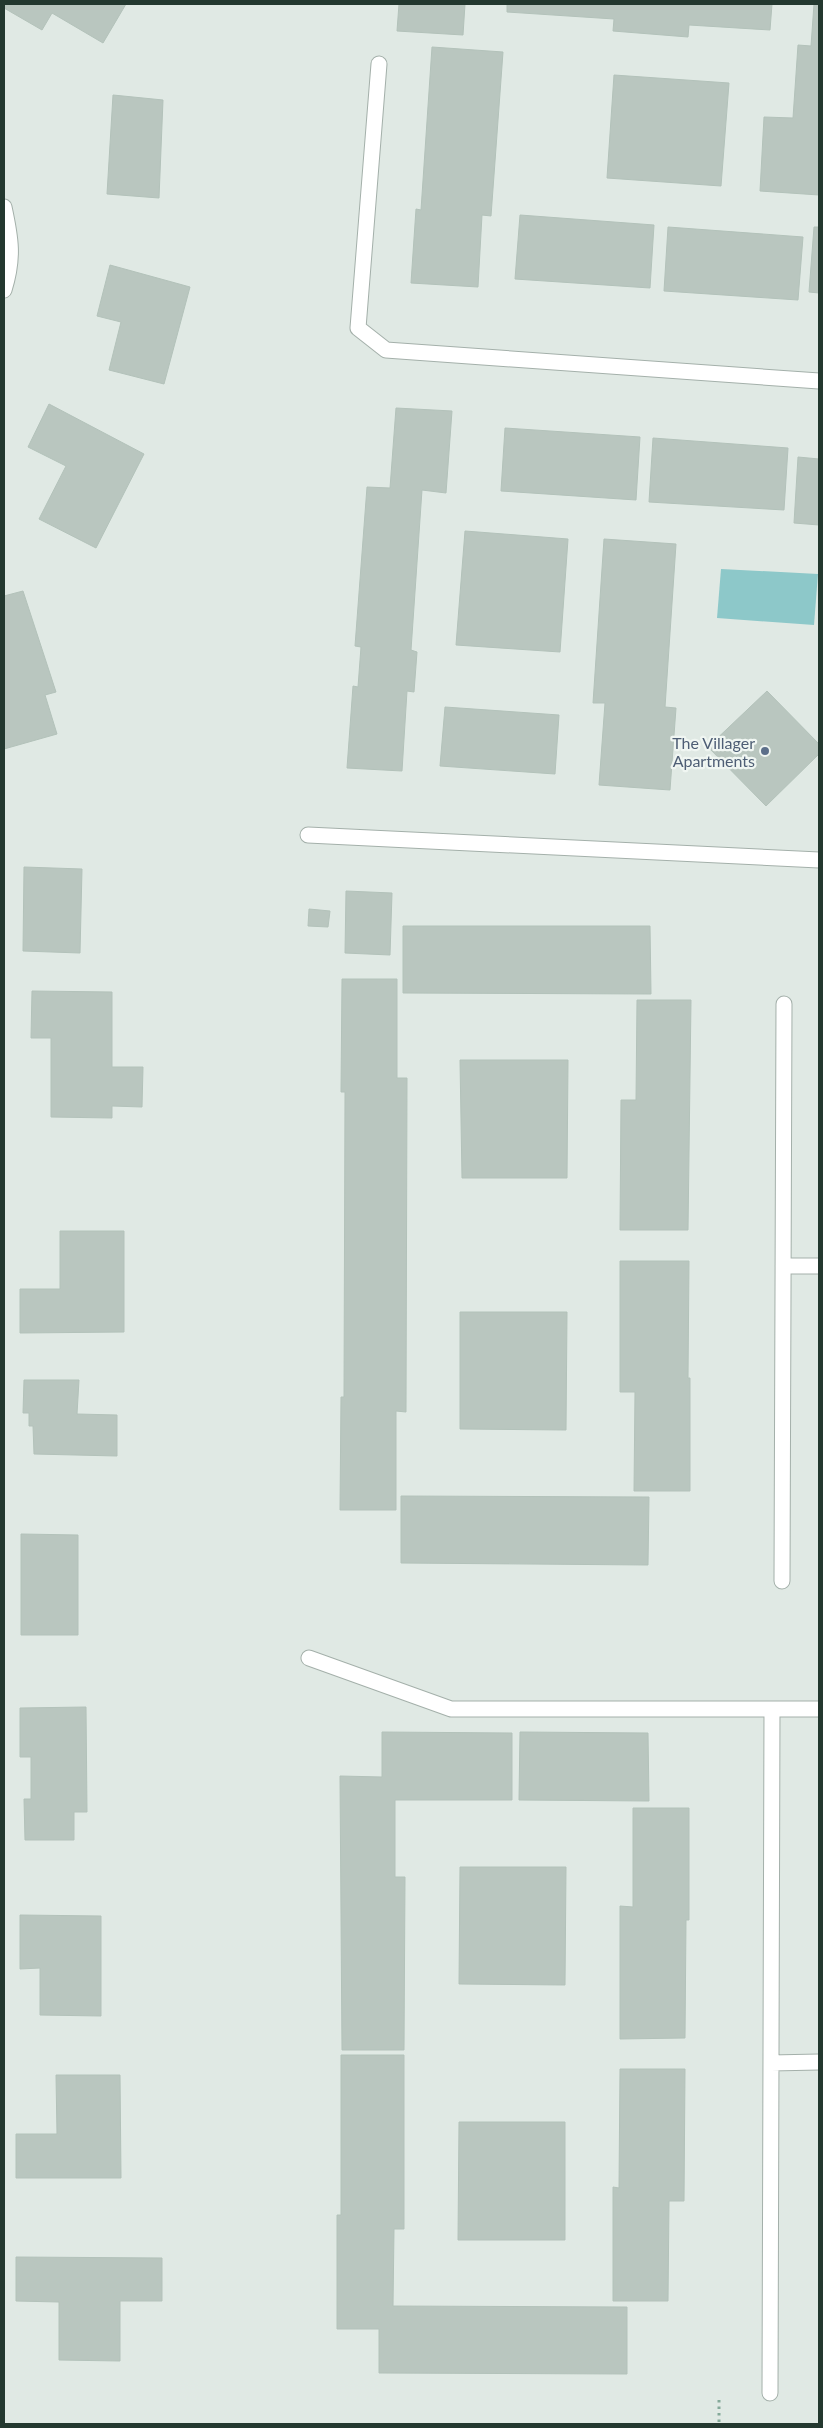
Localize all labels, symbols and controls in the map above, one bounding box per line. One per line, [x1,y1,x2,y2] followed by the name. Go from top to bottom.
[672,733,755,770] place label: The Villager Apartments
[759,745,771,757] marker: The Villager Apartments

